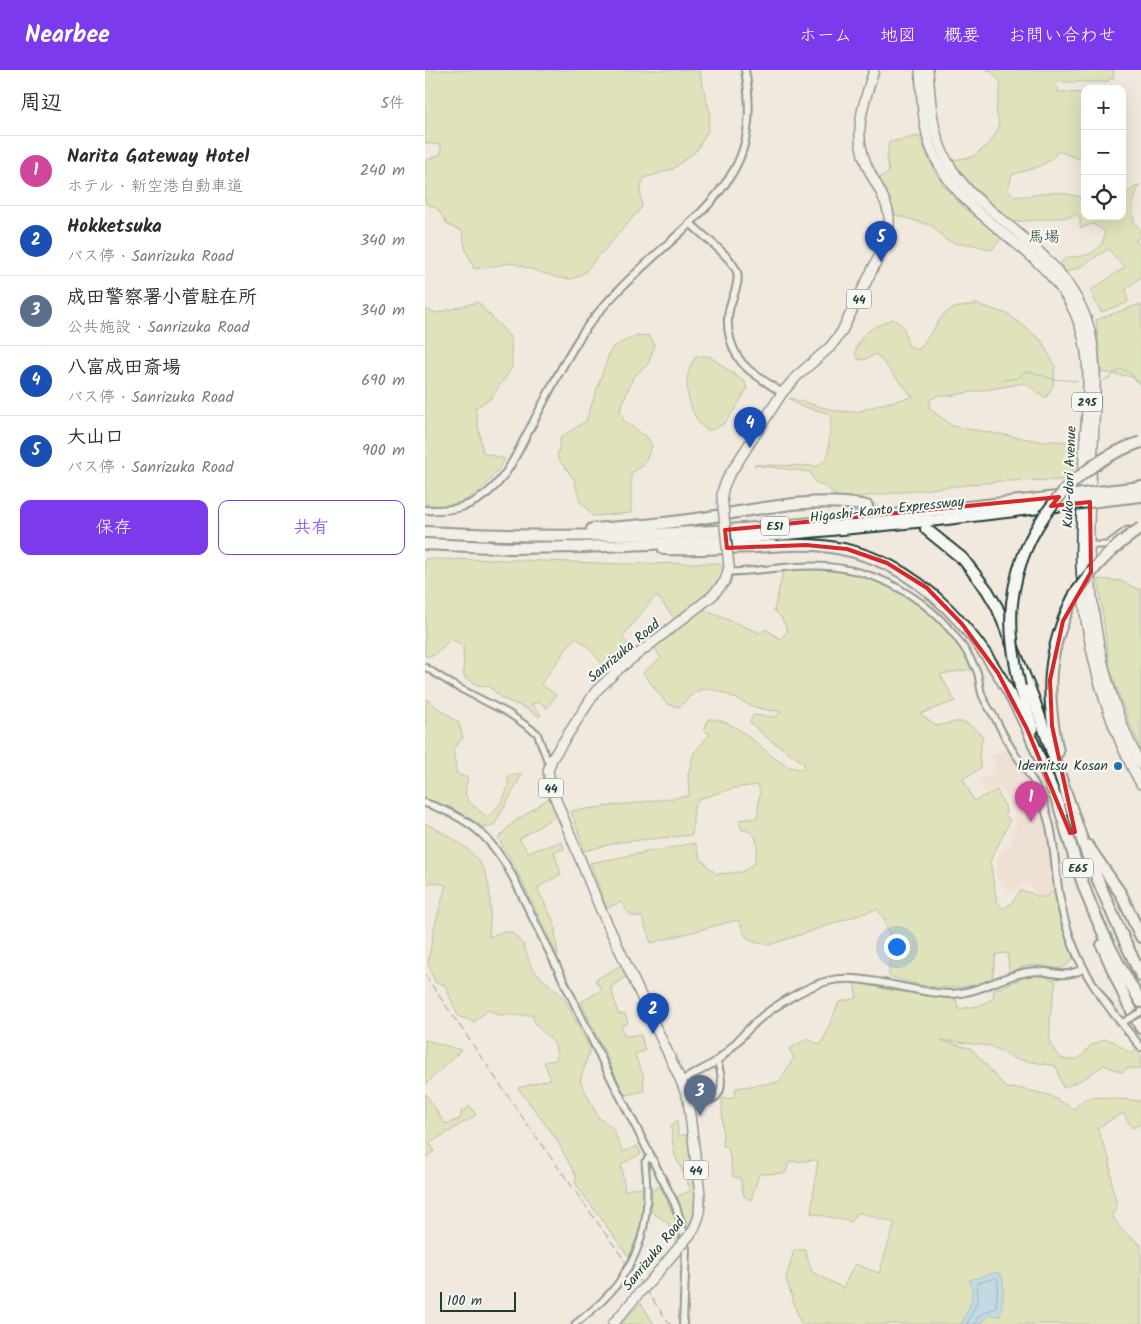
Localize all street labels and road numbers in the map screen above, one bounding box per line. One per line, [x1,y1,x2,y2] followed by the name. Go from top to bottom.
[847,290,871,308] road number: 44
[1072,392,1102,412] road number: 295
[1057,425,1083,529] street label: Kuko-dori Avenue
[809,491,966,529] street label: Higashi-Kanto Expressway
[761,516,789,536] road number: E51
[583,613,666,688] street label: Sanrizuka Road
[539,778,563,798] road number: 44
[1063,858,1093,878] road number: E65
[683,1160,709,1180] road number: 44
[617,1212,691,1296] street label: Sanrizuka Road

